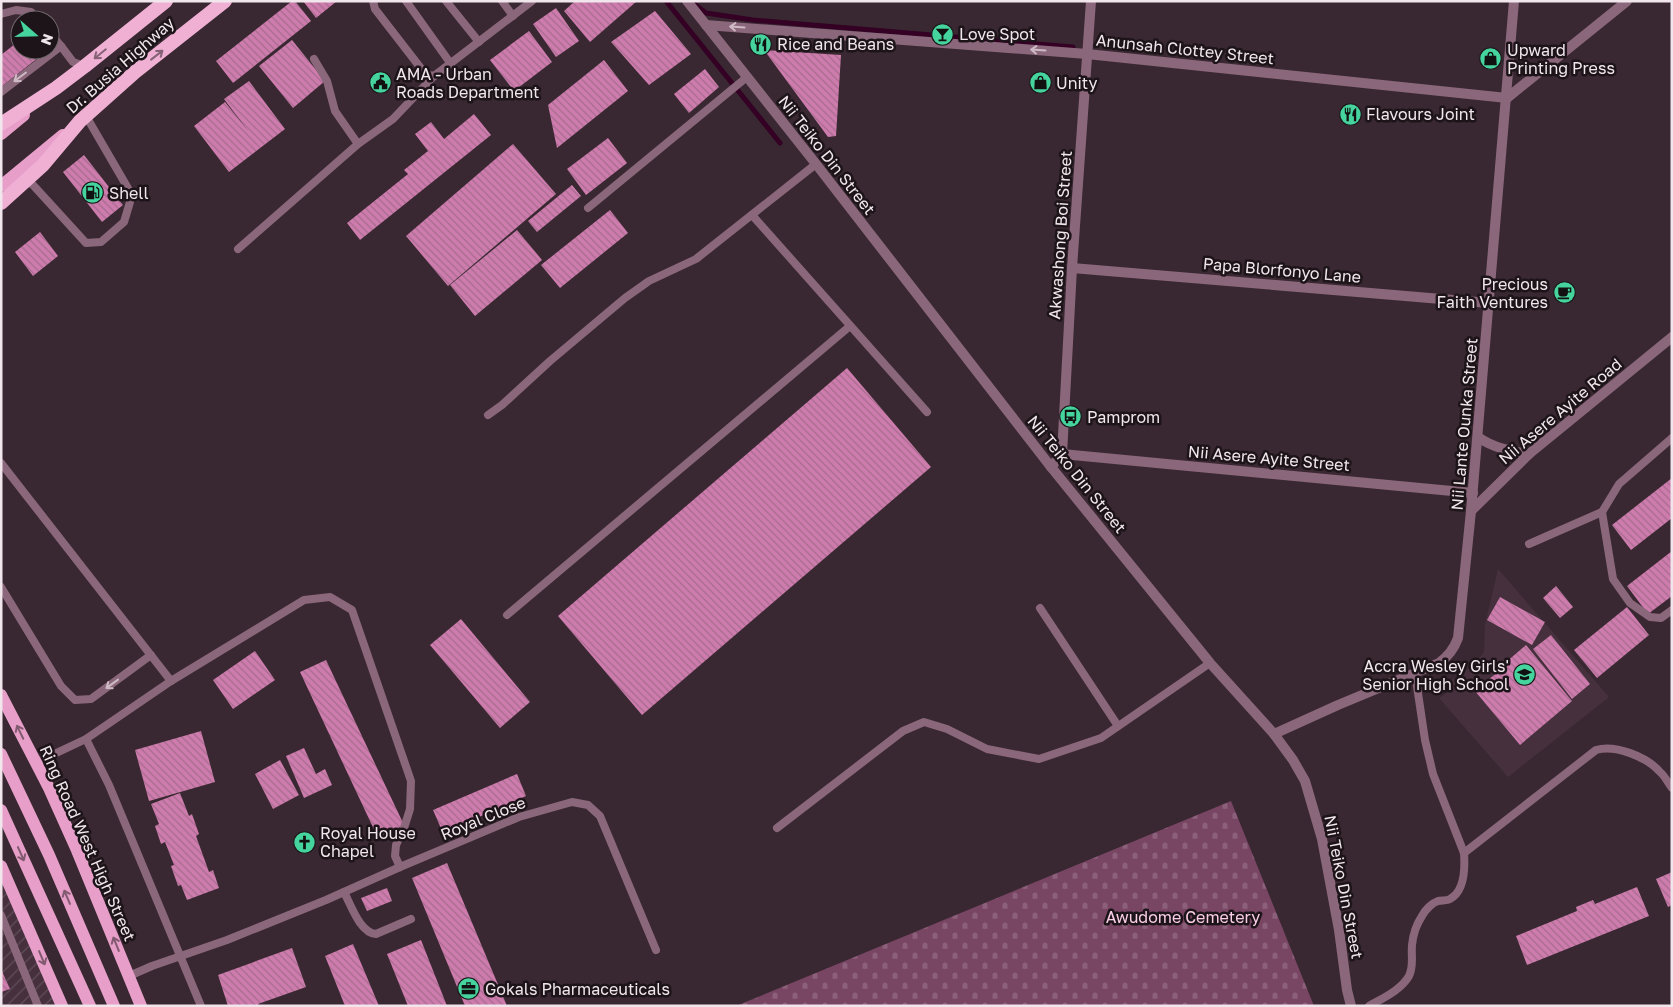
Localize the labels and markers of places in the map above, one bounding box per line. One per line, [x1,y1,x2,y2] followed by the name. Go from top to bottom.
[931,22,955,46] bar icon: Love Spot
[959,24,1035,44] place label: Love Spot
[749,32,773,56] restaurant icon: Rice and Beans
[777,34,894,54] place label: Rice and Beans
[1507,40,1615,78] place label: Upward Printing Press
[1479,47,1503,71] shop icon: Upward Printing Press
[396,64,540,102] place label: AMA - Urban Roads Department
[368,71,392,95] public building icon: AMA - Urban Roads Department
[1028,71,1052,95] shop icon: Unity
[1056,73,1098,93] place label: Unity
[1338,102,1362,126] restaurant icon: Flavours Joint
[1366,104,1475,124] place label: Flavours Joint
[81,181,105,205] fuel station icon: Shell
[109,183,149,203] place label: Shell
[1437,274,1548,312] place label: Precious Faith Ventures
[1552,281,1576,305] cafe icon: Precious Faith Ventures
[1059,405,1083,429] bus stop icon: Pamprom
[1087,407,1160,427] place label: Pamprom
[1362,656,1509,694] place label: Accra Wesley Girls' Senior High School
[1513,663,1537,687] school or university icon: Accra Wesley Girls' Senior High School
[320,823,416,861] place label: Royal House Chapel
[292,830,316,854] church icon: Royal House Chapel
[457,977,481,1001] office icon: Gokals Pharmaceuticals
[485,979,670,999] place label: Gokals Pharmaceuticals

